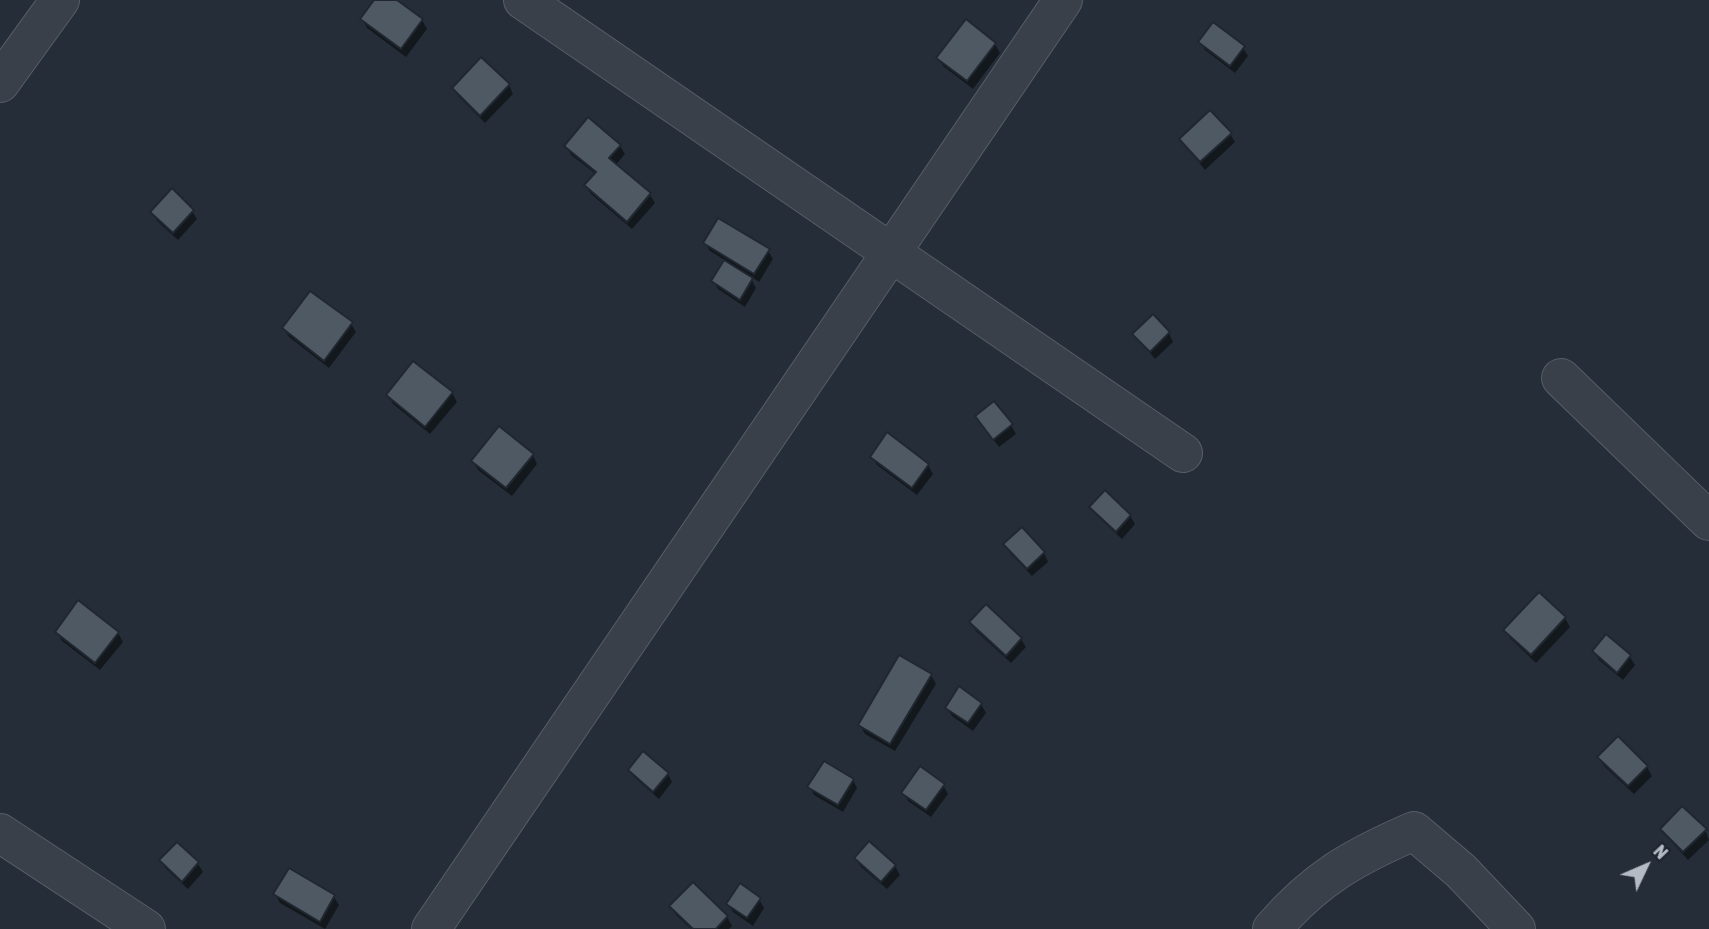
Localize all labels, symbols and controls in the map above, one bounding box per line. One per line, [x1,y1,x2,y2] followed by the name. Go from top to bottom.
[1611,831,1681,901] north arrow
[1649,840,1673,863] text: N

